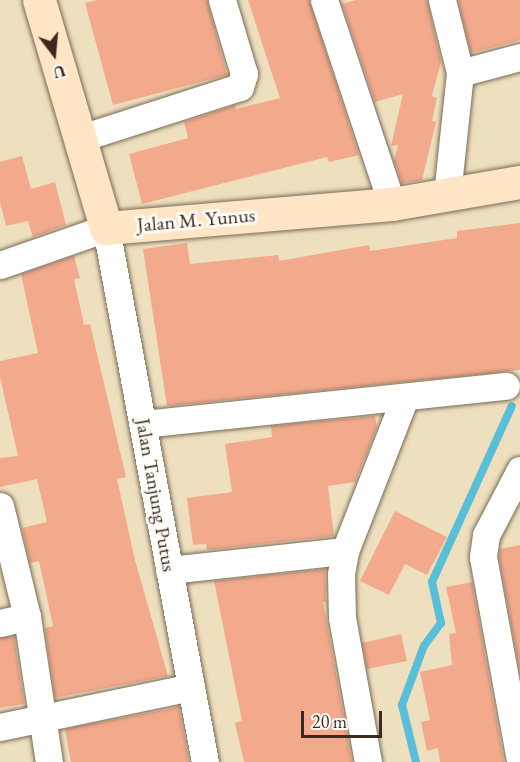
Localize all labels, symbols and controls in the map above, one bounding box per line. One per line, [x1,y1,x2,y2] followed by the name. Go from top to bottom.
[24,24,84,84] north arrow
[50,60,68,84] text: U
[136,203,256,237] street label: Jalan M. Yunus
[131,417,181,573] street label: Jalan Tanjung Putus
[304,699,385,737] scale bar
[312,710,347,733] text: 20 m

